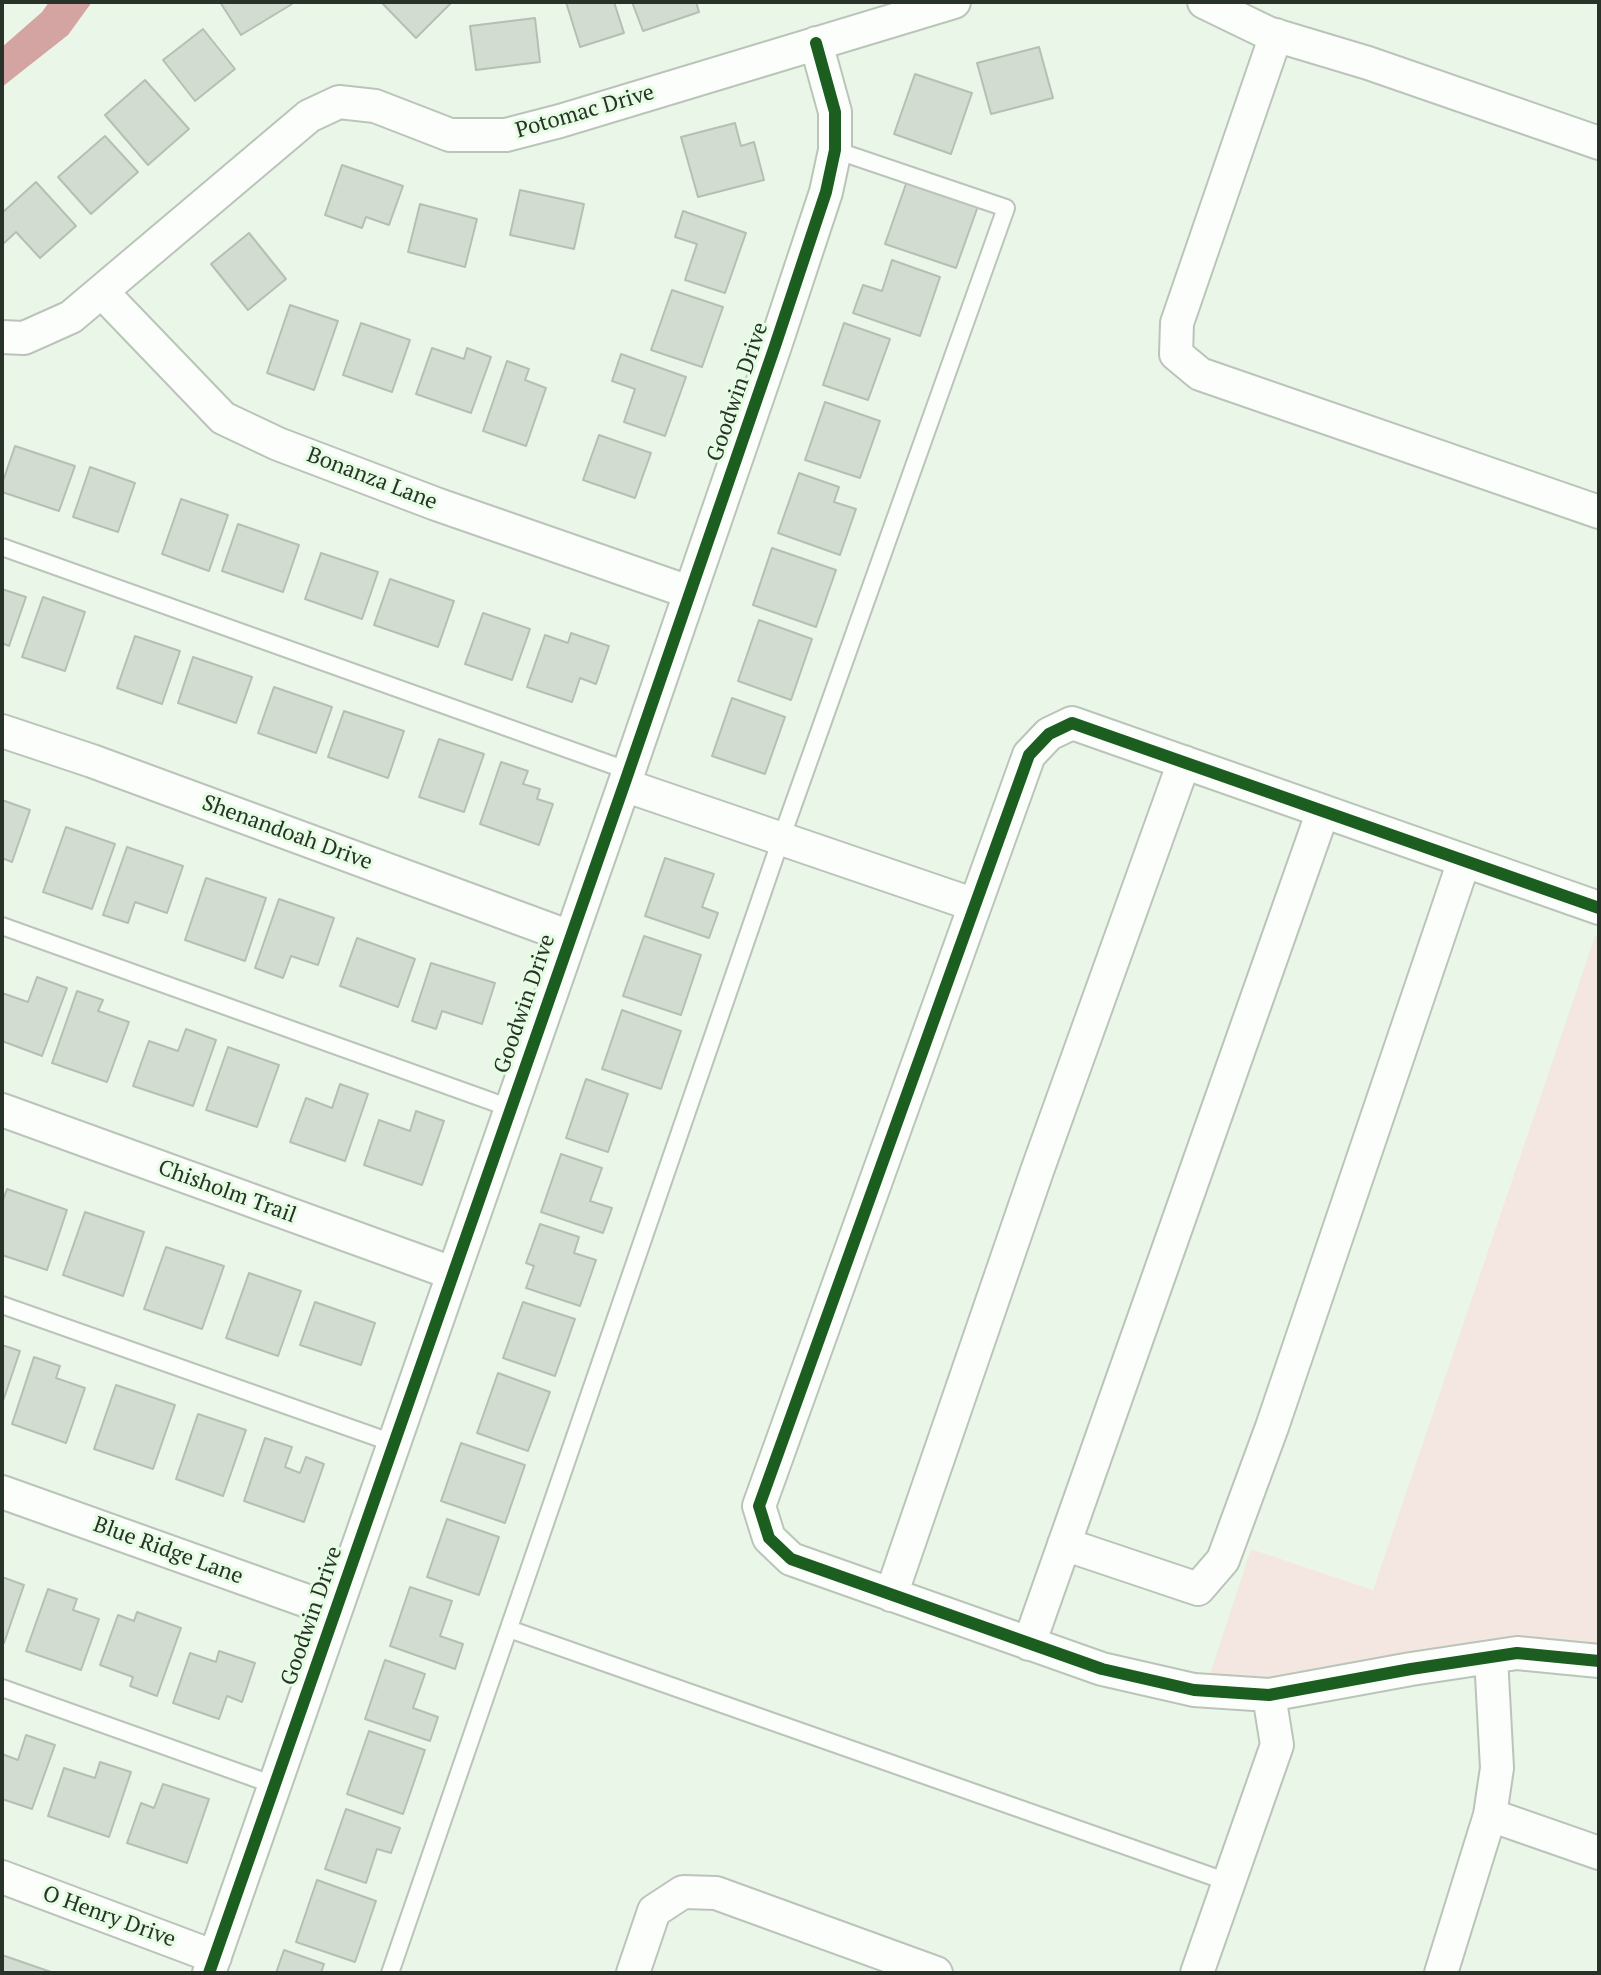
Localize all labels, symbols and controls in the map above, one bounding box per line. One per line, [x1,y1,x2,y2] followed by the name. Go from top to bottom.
[513,80,657,144] street label: Potomac Drive
[702,319,774,465] street label: Goodwin Drive
[303,442,441,516] street label: Bonanza Lane
[198,790,376,876] street label: Shenandoah Drive
[489,931,561,1077] street label: Goodwin Drive
[154,1155,300,1229] street label: Chisholm Trail
[90,1512,246,1590] street label: Blue Ridge Lane
[276,1543,348,1689] street label: Goodwin Drive
[39,1881,179,1953] street label: O Henry Drive

